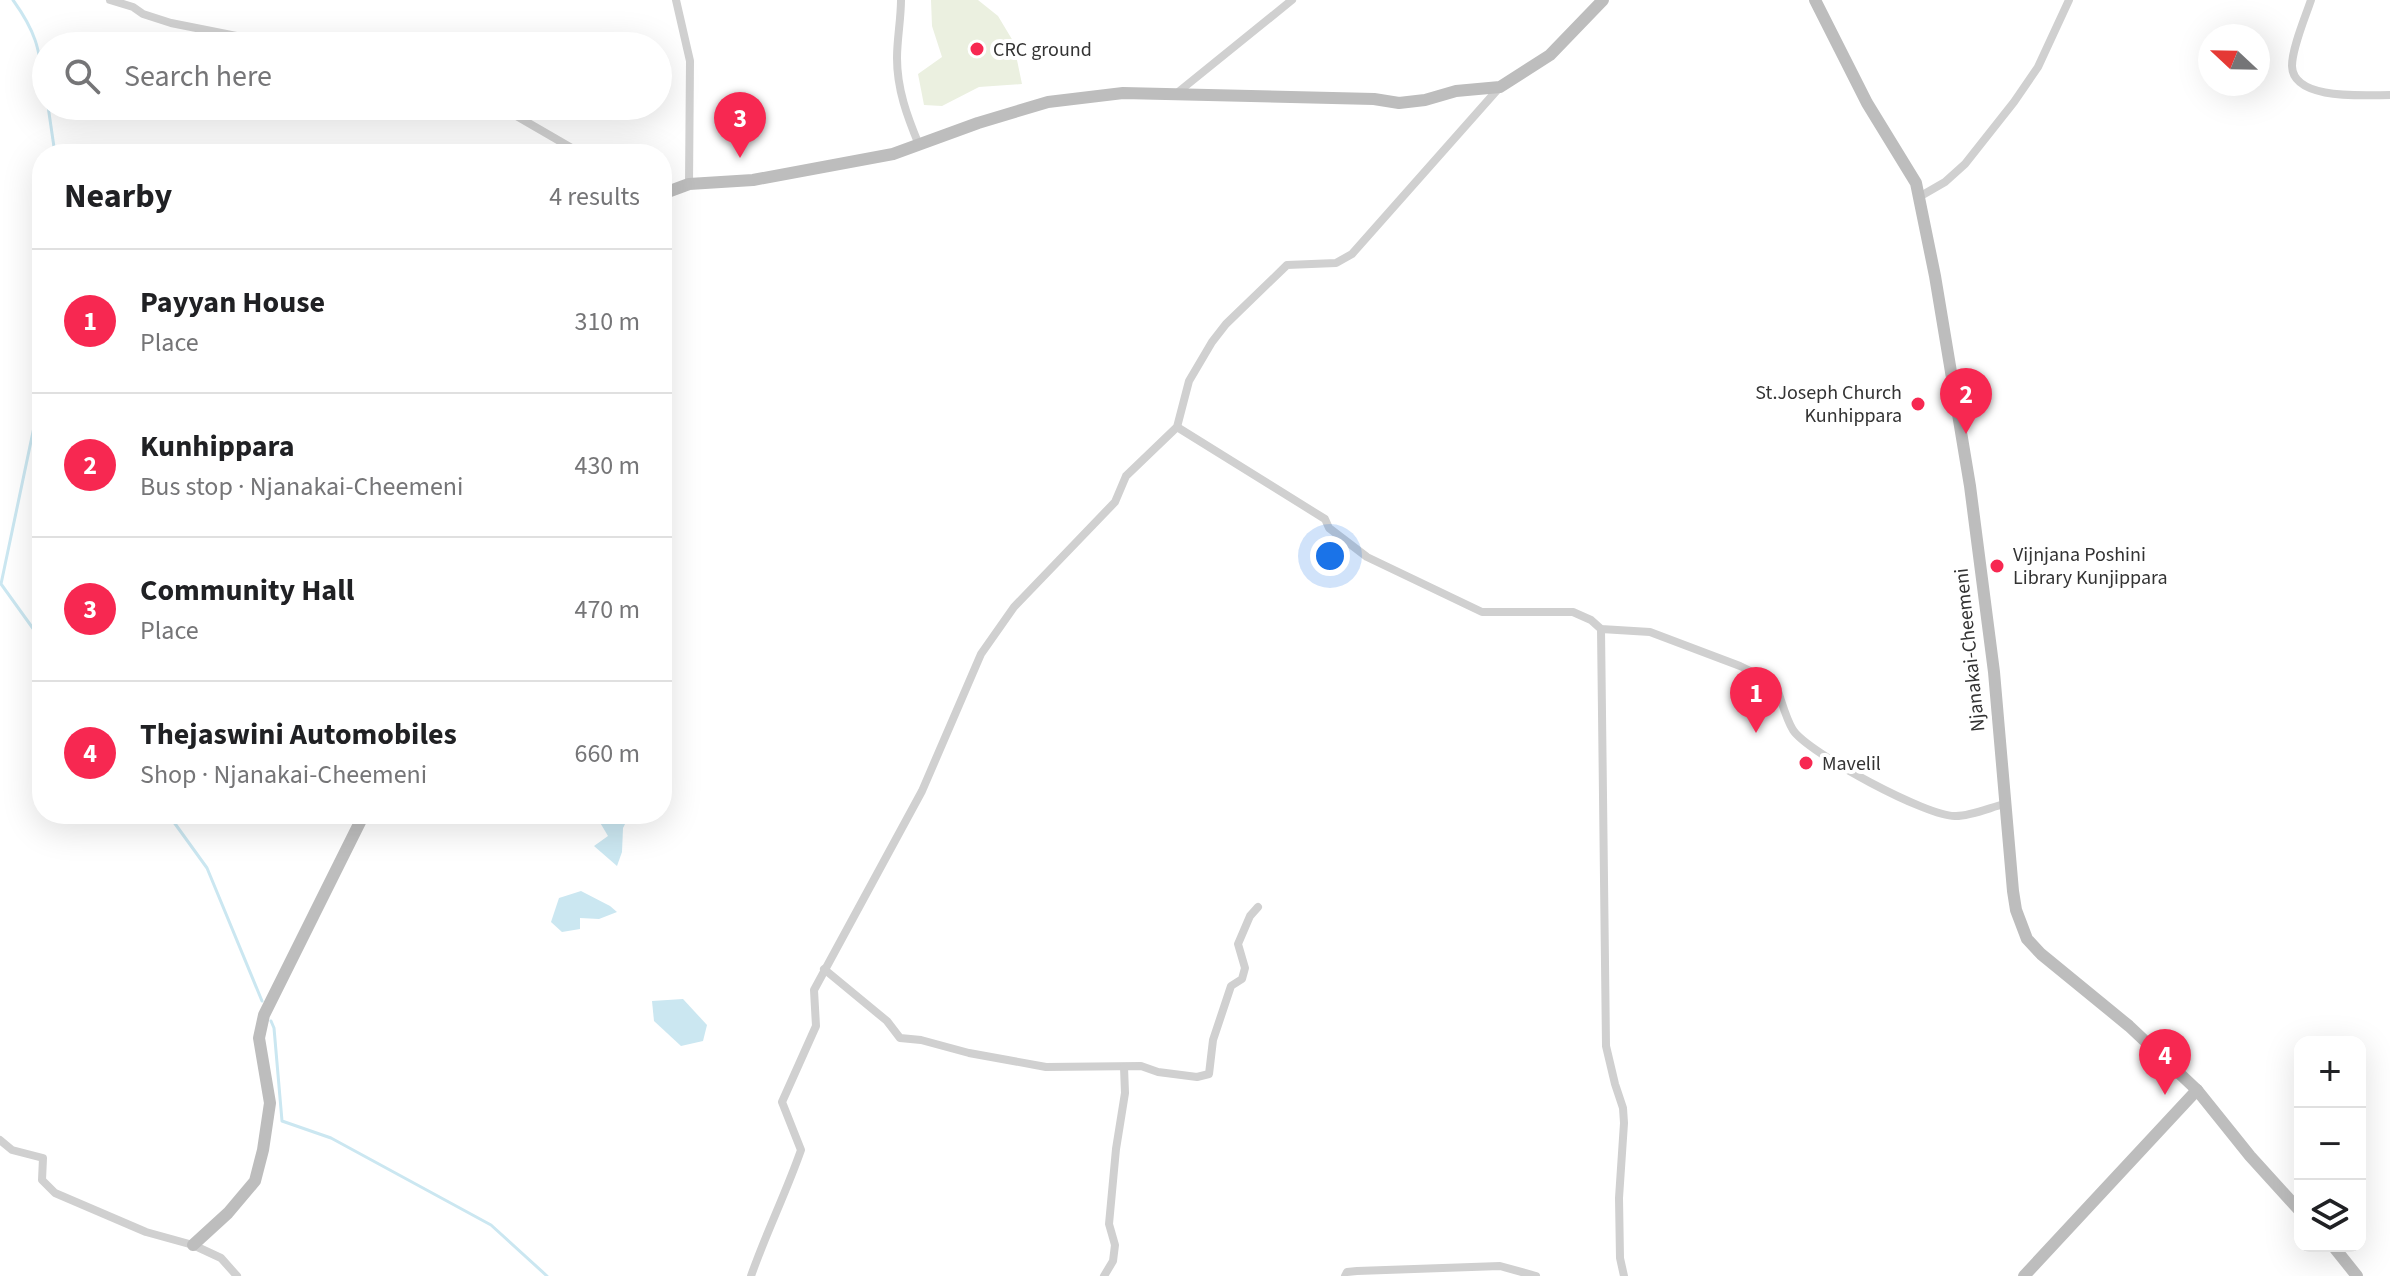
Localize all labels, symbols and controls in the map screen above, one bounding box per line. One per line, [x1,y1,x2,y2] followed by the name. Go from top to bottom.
[2198,24,2270,96] north arrow
[32,32,672,120] search box
[993,36,1092,64] place label: CRC ground
[968,40,986,58] marker: CRC ground
[60,54,104,98] icon: search
[124,55,272,98] text: Search here
[714,92,766,158] pin: 3
[64,172,172,221] text: Nearby
[549,178,640,215] text: 4 results
[140,281,325,324] text: Payyan House
[83,303,97,340] text: 1
[574,303,640,340] text: 310 m
[140,324,199,361] text: Place
[1940,368,1992,434] pin: 2
[1755,379,1902,430] place label: St.Joseph Church Kunhippara
[1909,395,1927,413] marker: St.Joseph Church Kunhippara
[140,425,294,468] text: Kunhippara
[83,447,97,484] text: 2
[574,447,640,484] text: 430 m
[140,468,463,505] text: Bus stop · Njanakai-Cheemeni
[1310,536,1350,576] your location
[2013,541,2168,592] place label: Vijnjana Poshini Library Kunjippara
[1988,557,2006,575] marker: Vijnjana Poshini Library Kunjippara
[1947,567,1993,733] street label: Njanakai-Cheemeni
[140,569,354,612] text: Community Hall
[83,591,97,628] text: 3
[574,591,640,628] text: 470 m
[140,612,199,649] text: Place
[1730,667,1782,733] pin: 1
[140,713,457,756] text: Thejaswini Automobiles
[83,735,97,772] text: 4
[574,735,640,772] text: 660 m
[1822,750,1881,778] place label: Mavelil
[1797,754,1815,772] marker: Mavelil
[140,756,427,793] text: Shop · Njanakai-Cheemeni
[2139,1029,2191,1095] pin: 4
[2294,1036,2366,1252] map controls
[2294,1036,2366,1108] button: +
[2294,1108,2366,1180] button: −
[2294,1180,2366,1252] button: layers

